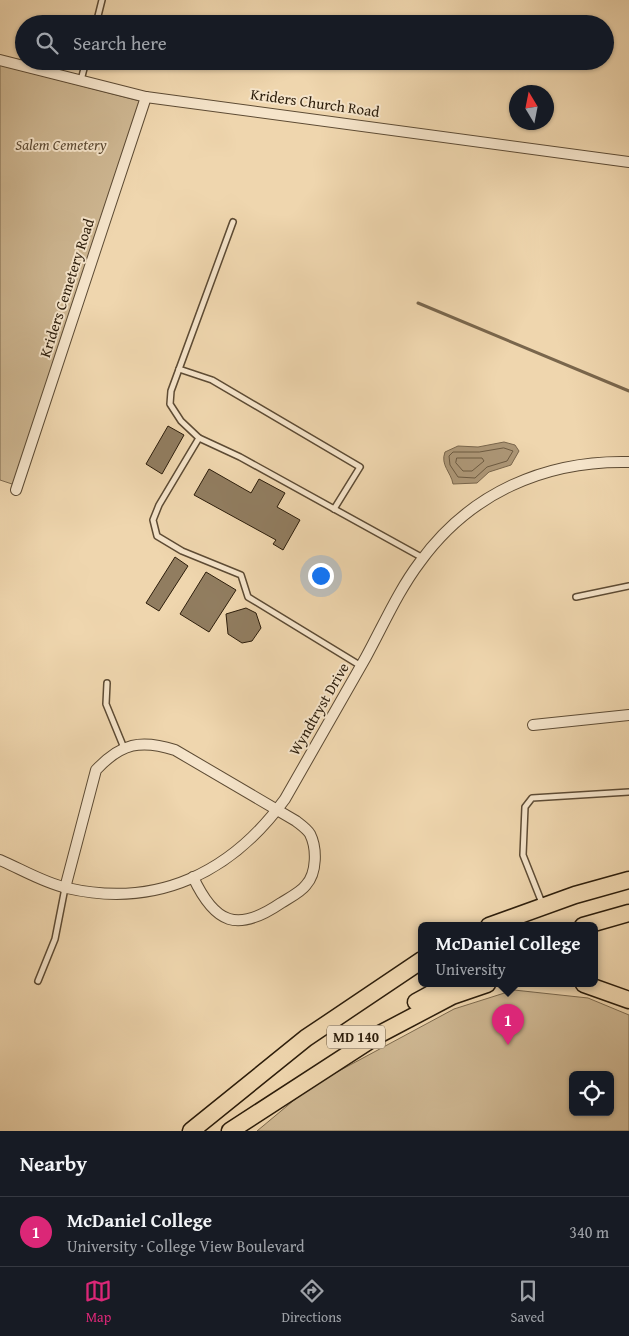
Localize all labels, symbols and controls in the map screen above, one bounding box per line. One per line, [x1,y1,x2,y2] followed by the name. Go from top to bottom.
[15,15,614,70] search box
[33,29,61,57] icon: search
[73,29,167,57] text: Search here
[249,83,381,122] street label: Kriders Church Road
[509,85,554,130] north arrow
[15,134,107,155] park label: Salem Cemetery
[34,216,99,360] street label: Kriders Cemetery Road
[308,563,334,589] your location
[284,659,354,759] street label: Wyndtryst Drive
[418,922,598,987] popup
[435,929,581,957] text: McDaniel College
[435,957,506,981] text: University
[492,1004,524,1045] pin: 1
[327,1026,385,1048] road number: MD 140
[569,1071,614,1116] map controls
[569,1071,614,1116] button: locate
[20,1148,87,1179] text: Nearby
[67,1206,212,1234] text: McDaniel College
[32,1220,40,1244] text: 1
[569,1220,609,1244] text: 340 m
[67,1234,305,1258] text: University · College View Boulevard
[84,1277,112,1327] tab: Map
[281,1277,342,1327] tab: Directions
[511,1277,545,1327] tab: Saved

